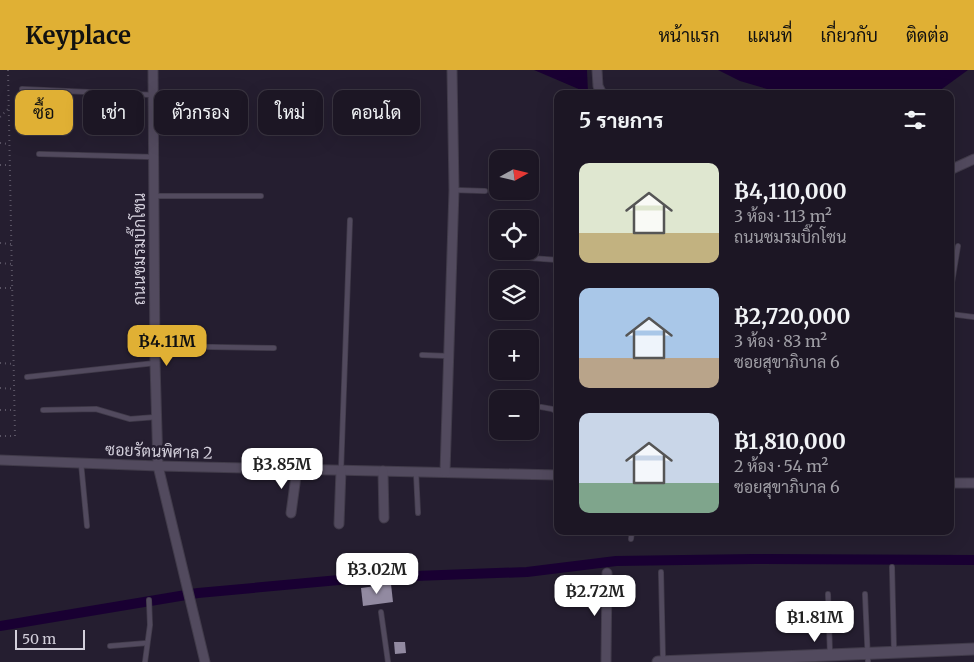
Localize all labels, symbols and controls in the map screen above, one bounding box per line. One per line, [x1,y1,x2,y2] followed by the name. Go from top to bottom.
[25,20,131,51] text: Keyplace
[658,24,720,47] text: หน้าแรก
[748,24,792,47] text: แผนที่
[820,24,878,47] text: เกี่ยวกับ
[906,24,949,47] text: ติดต่อ
[15,90,73,135] chip: ซื้อ
[83,90,144,135] chip: เช่า
[154,90,248,135] chip: ตัวกรอง
[258,90,323,135] chip: ใหม่
[333,90,420,135] chip: คอนโด
[901,106,929,134] icon: filters
[579,107,663,134] text: 5 รายการ
[489,150,539,200] north arrow
[489,150,539,440] map controls
[734,178,847,205] text: ฿4,110,000
[619,183,679,243] icon: home
[126,193,149,305] street label: ถนนชมรมบิ๊กโซน
[734,206,832,226] text: 3 ห้อง · 113 m²
[489,210,539,260] button: locate
[734,227,846,247] text: ถนนชมรมบิ๊กโซน
[489,270,539,320] button: layers
[734,303,850,330] text: ฿2,720,000
[619,308,679,368] icon: home
[126,324,208,367] pin: ฿4.11M
[489,330,539,380] button: +
[139,331,195,351] text: ฿4.11M
[734,331,827,351] text: 3 ห้อง · 83 m²
[734,352,840,372] text: ซอยสุขาภิบาล 6
[489,390,539,440] button: −
[734,428,846,455] text: ฿1,810,000
[619,433,679,493] icon: home
[105,439,213,463] street label: ซอยรัตนพิศาล 2
[241,448,323,490] pin: ฿3.85M
[253,454,311,474] text: ฿3.85M
[734,456,828,476] text: 2 ห้อง · 54 m²
[734,477,840,497] text: ซอยสุขาภิบาล 6
[336,552,418,595] pin: ฿3.02M
[347,559,407,579] text: ฿3.02M
[554,574,636,617] pin: ฿2.72M
[566,581,624,601] text: ฿2.72M
[774,600,856,643] pin: ฿1.81M
[787,607,843,627] text: ฿1.81M
[15,627,85,650] scale bar
[22,630,56,648] text: 50 m

